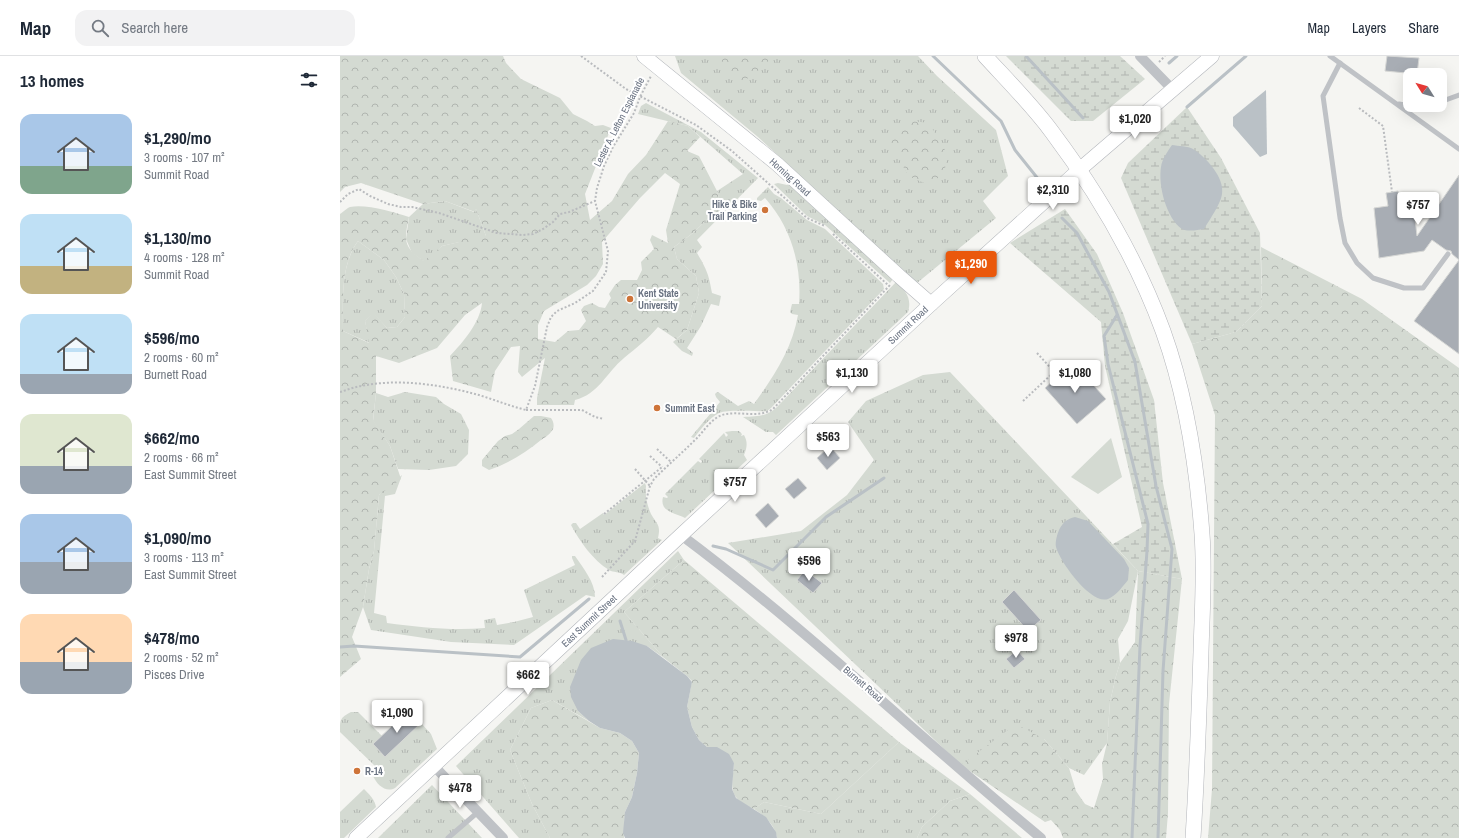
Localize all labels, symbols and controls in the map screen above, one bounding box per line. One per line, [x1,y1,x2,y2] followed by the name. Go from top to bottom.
[75,10,355,46] search box
[20,15,51,41] text: Map
[89,17,111,39] icon: search
[121,17,188,38] text: Search here
[1308,19,1330,37] text: Map
[1352,19,1386,37] text: Layers
[1408,19,1439,37] text: Share
[1403,68,1447,112] north arrow
[1403,68,1447,112] map controls
[20,69,84,92] text: 13 homes
[298,69,320,91] icon: filters
[591,75,647,169] street label: Lester A. Lefton Esplanade
[1102,106,1168,140] pin: $1,020
[1119,110,1151,127] text: $1,020
[144,126,211,149] text: $1,290/mo
[52,130,100,178] icon: home
[144,149,225,166] text: 3 rooms · 107 m²
[767,155,813,199] street label: Horning Road
[144,166,209,183] text: Summit Road
[1020,177,1086,211] pin: $2,310
[1037,181,1069,198] text: $2,310
[1394,192,1442,226] pin: $757
[1406,196,1430,213] text: $757
[708,198,757,223] place label: Hike & Bike Trail Parking
[760,205,770,215] marker: Hike & Bike Trail Parking
[144,226,211,249] text: $1,130/mo
[52,230,100,278] icon: home
[144,249,225,266] text: 4 rooms · 128 m²
[938,251,1004,285] pin: $1,290
[955,255,987,272] text: $1,290
[144,266,209,283] text: Summit Road
[638,287,679,312] place label: Kent State University
[625,294,635,304] marker: Kent State University
[885,303,931,347] street label: Summit Road
[144,326,200,349] text: $596/mo
[52,330,100,378] icon: home
[144,349,219,366] text: 2 rooms · 60 m²
[819,360,885,394] pin: $1,130
[1042,360,1108,394] pin: $1,080
[836,364,868,381] text: $1,130
[1059,364,1091,381] text: $1,080
[144,366,207,383] text: Burnett Road
[665,402,715,415] place label: Summit East
[652,403,662,413] marker: Summit East
[804,424,852,458] pin: $563
[144,426,200,449] text: $662/mo
[816,428,840,445] text: $563
[52,430,100,478] icon: home
[144,449,219,466] text: 2 rooms · 66 m²
[144,466,236,483] text: East Summit Street
[711,469,759,503] pin: $757
[723,473,747,490] text: $757
[144,526,211,549] text: $1,090/mo
[52,530,100,578] icon: home
[785,548,833,582] pin: $596
[144,549,224,566] text: 3 rooms · 113 m²
[797,552,821,569] text: $596
[144,566,236,583] text: East Summit Street
[559,592,620,650] street label: East Summit Street
[992,625,1040,659] pin: $978
[144,626,200,649] text: $478/mo
[1004,629,1028,646] text: $978
[52,630,100,678] icon: home
[144,649,219,666] text: 2 rooms · 52 m²
[504,662,552,696] pin: $662
[840,663,886,705] street label: Burnett Road
[144,666,204,683] text: Pisces Drive
[516,666,540,683] text: $662
[364,700,430,734] pin: $1,090
[381,704,413,721] text: $1,090
[365,765,383,778] place label: R-14
[352,766,362,776] marker: R-14
[436,775,484,809] pin: $478
[448,779,472,796] text: $478

